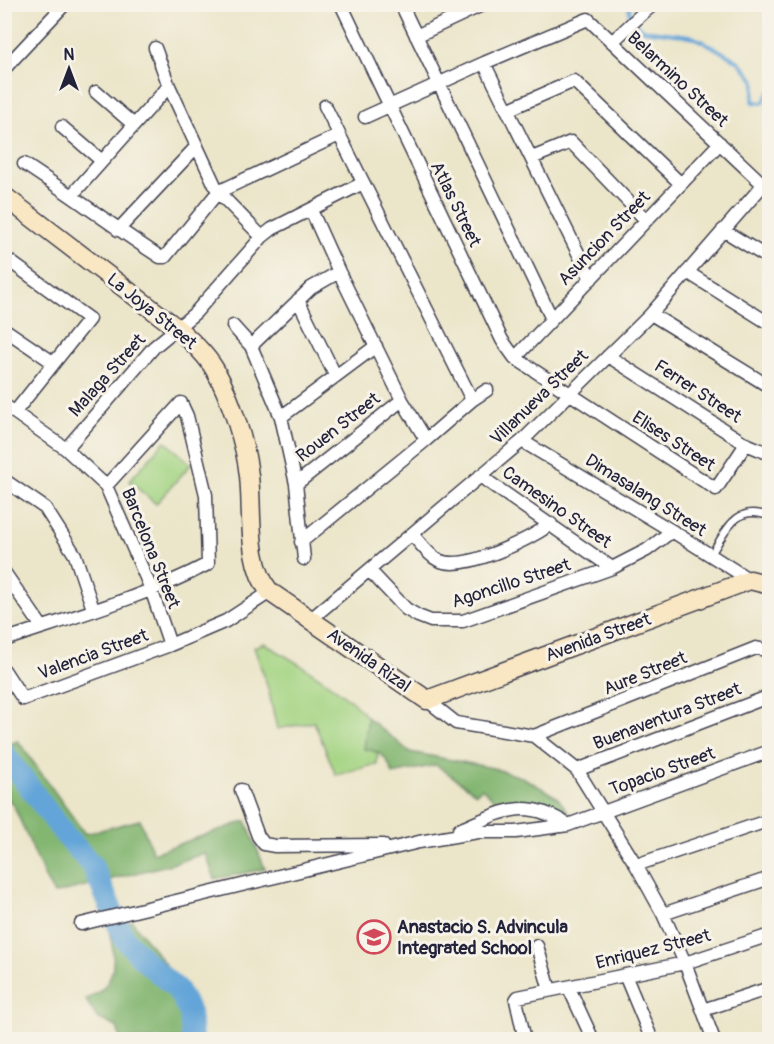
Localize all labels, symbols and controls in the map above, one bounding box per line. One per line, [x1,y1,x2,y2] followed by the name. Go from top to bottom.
[622,27,734,133] street label: Belarmino Street
[39,39,99,99] north arrow
[64,45,75,65] text: N
[425,158,486,251] street label: Atlas Street
[553,185,656,291] street label: Asuncion Street
[102,268,202,355] street label: La Joya Street
[64,328,151,422] street label: Malaga Street
[485,344,594,450] street label: Villanueva Street
[650,355,746,429] street label: Ferrer Street
[292,387,386,467] street label: Rouen Street
[628,406,720,477] street label: Elises Street
[581,449,711,542] street label: Dimasalang Street
[498,461,616,554] street label: Camesino Street
[116,485,185,613] street label: Barcelona Street
[449,553,574,614] street label: Agoncillo Street
[542,608,655,667] street label: Avenida Street
[322,623,415,698] street label: Avenida Rizal
[35,624,152,685] street label: Valencia Street
[600,646,691,701] street label: Aure Street
[590,677,745,755] street label: Buenaventura Street
[606,741,719,801] street label: Topacio Street
[397,916,568,960] place label: Anastacio S. Advincula Integrated School
[356,919,392,955] school or university icon: Anastacio S. Advincula Integrated School
[593,924,714,975] street label: Enriquez Street

